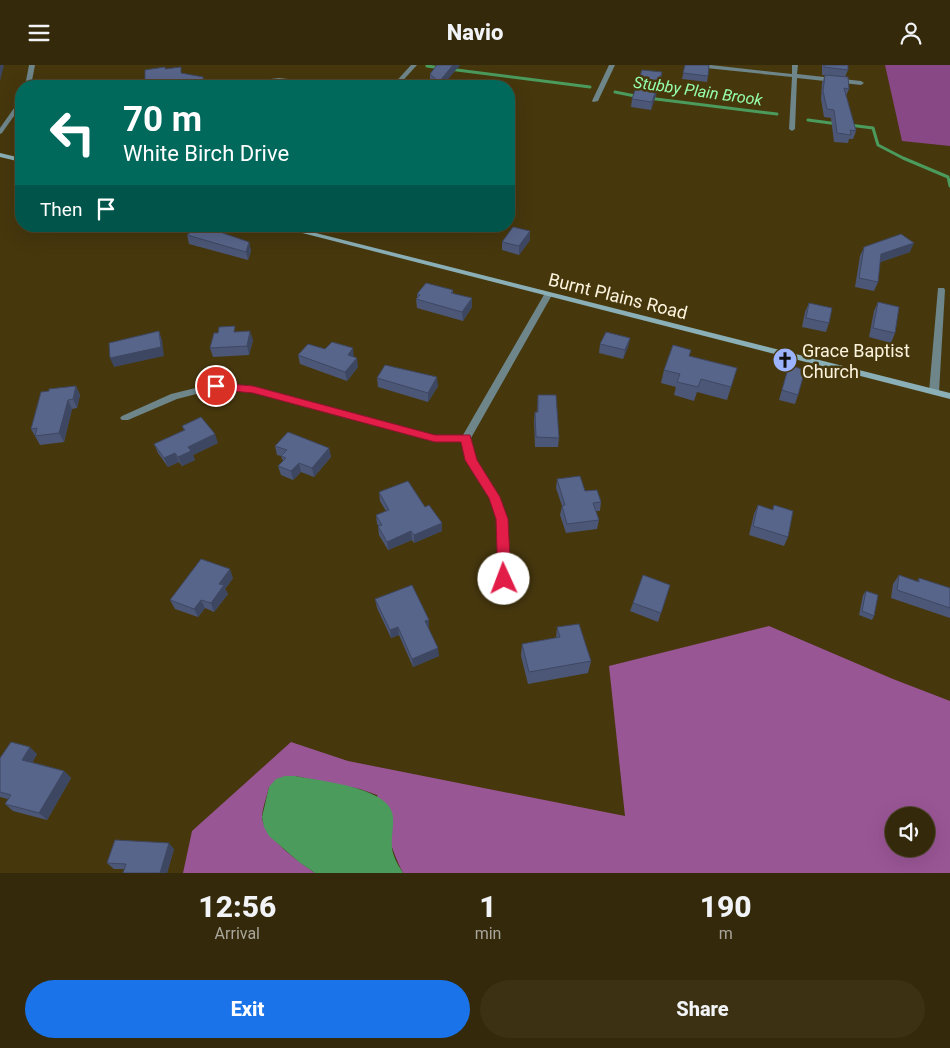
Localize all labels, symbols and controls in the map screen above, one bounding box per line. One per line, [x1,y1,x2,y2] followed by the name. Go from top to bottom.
[25,19,53,47] icon: menu
[897,19,925,47] icon: person
[447,20,503,45] text: Navio
[632,73,765,110] water label: Stubby Plain Brook
[123,99,202,140] text: 70 m
[40,100,105,165] icon: left
[123,141,289,166] text: White Birch Drive
[92,195,120,223] icon: arrive
[40,198,82,221] text: Then
[546,269,690,323] street label: Burnt Plains Road
[802,340,910,382] place label: Grace Baptist Church
[772,347,798,373] church icon: Grace Baptist Church
[195,365,237,407] pin
[202,372,230,400] icon: arrive
[477,552,529,604] position arrow
[885,807,935,857] map controls
[885,807,935,857] button: sound
[198,889,276,924] text: 12:56
[479,889,497,924] text: 1
[700,889,752,924] text: 190
[215,924,260,943] text: Arrival
[475,924,501,943] text: min
[719,924,733,943] text: m
[25,980,470,1038] button: Exit
[480,980,925,1038] button: Share

